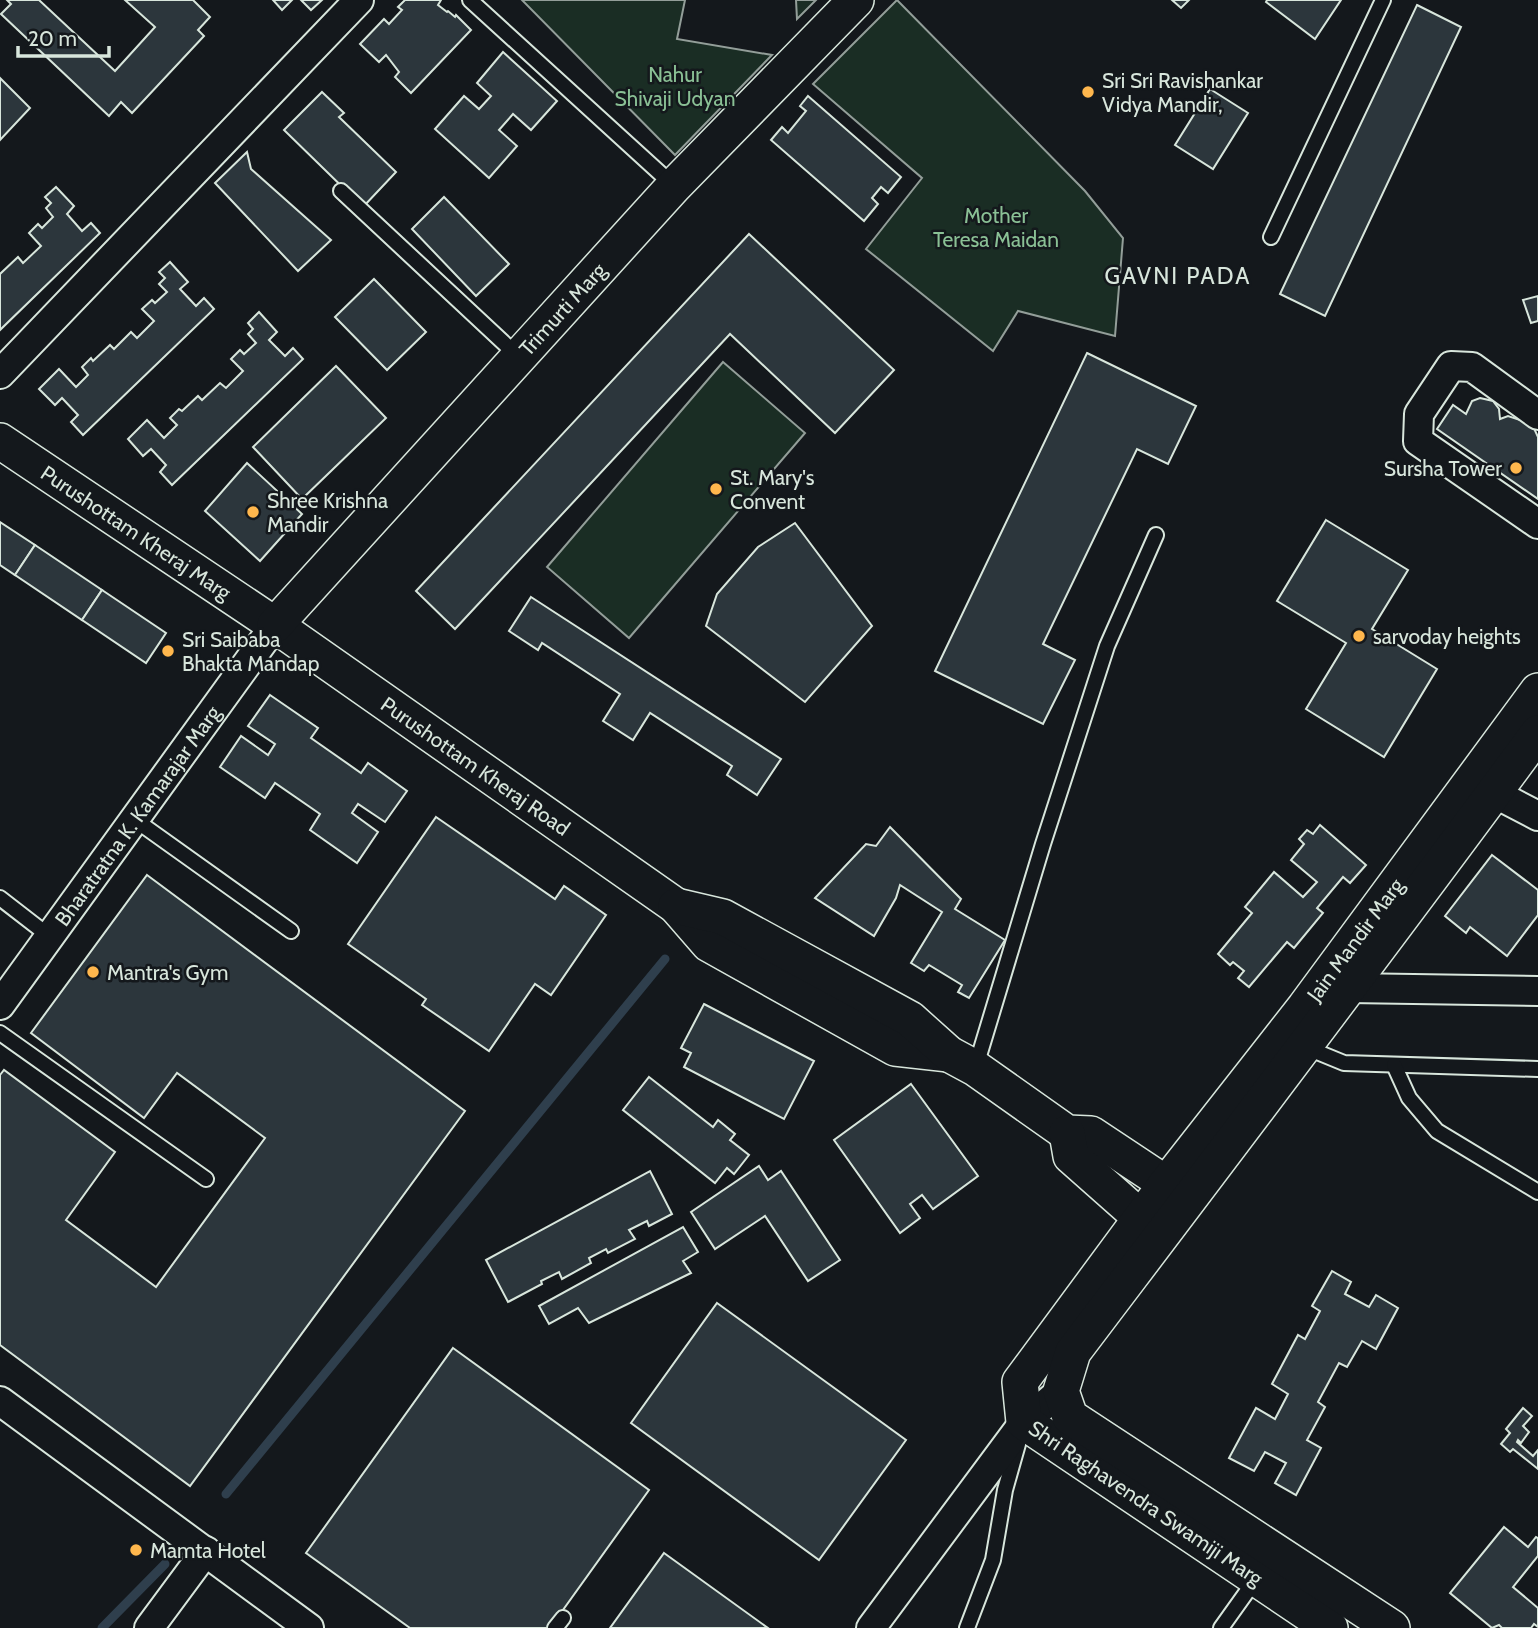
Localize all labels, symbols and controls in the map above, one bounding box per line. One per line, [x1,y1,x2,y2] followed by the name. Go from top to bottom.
[18,14,108,58] scale bar
[28,26,77,51] text: 20 m
[615,62,735,112] park label: Nahur Shivaji Udyan
[1102,68,1263,117] place label: Sri Sri Ravishankar Vidya Mandir,
[1080,84,1096,100] marker: Sri Sri Ravishankar Vidya Mandir,
[933,203,1059,252] park label: Mother Teresa Maidan
[514,257,611,361] street label: Trimurti Marg
[1105,262,1251,290] district label: GAVNI PADA
[1384,456,1502,481] place label: Sursha Tower
[37,460,236,605] street label: Purushottam Kheraj Marg
[1508,460,1524,476] marker: Sursha Tower
[730,465,815,514] place label: St. Mary's Convent
[708,481,724,497] marker: St. Mary's Convent
[267,488,388,537] place label: Shree Krishna Mandir
[245,504,261,520] marker: Shree Krishna Mandir
[1373,624,1521,649] place label: sarvoday heights
[182,627,319,676] place label: Sri Saibaba Bhakta Mandap
[1351,628,1367,644] marker: sarvoday heights
[160,643,176,659] marker: Sri Saibaba Bhakta Mandap
[376,691,575,840] street label: Purushottam Kheraj Road
[49,700,225,930] street label: Bharatratna K. Kamarajar Marg
[1301,873,1409,1007] street label: Jain Mandir Marg
[107,960,228,985] place label: Mantra's Gym
[85,964,101,980] marker: Mantra's Gym
[1024,1415,1268,1592] street label: Shri Raghavendra Swamiji Marg
[150,1538,266,1563] place label: Mamta Hotel
[128,1542,144,1558] marker: Mamta Hotel

